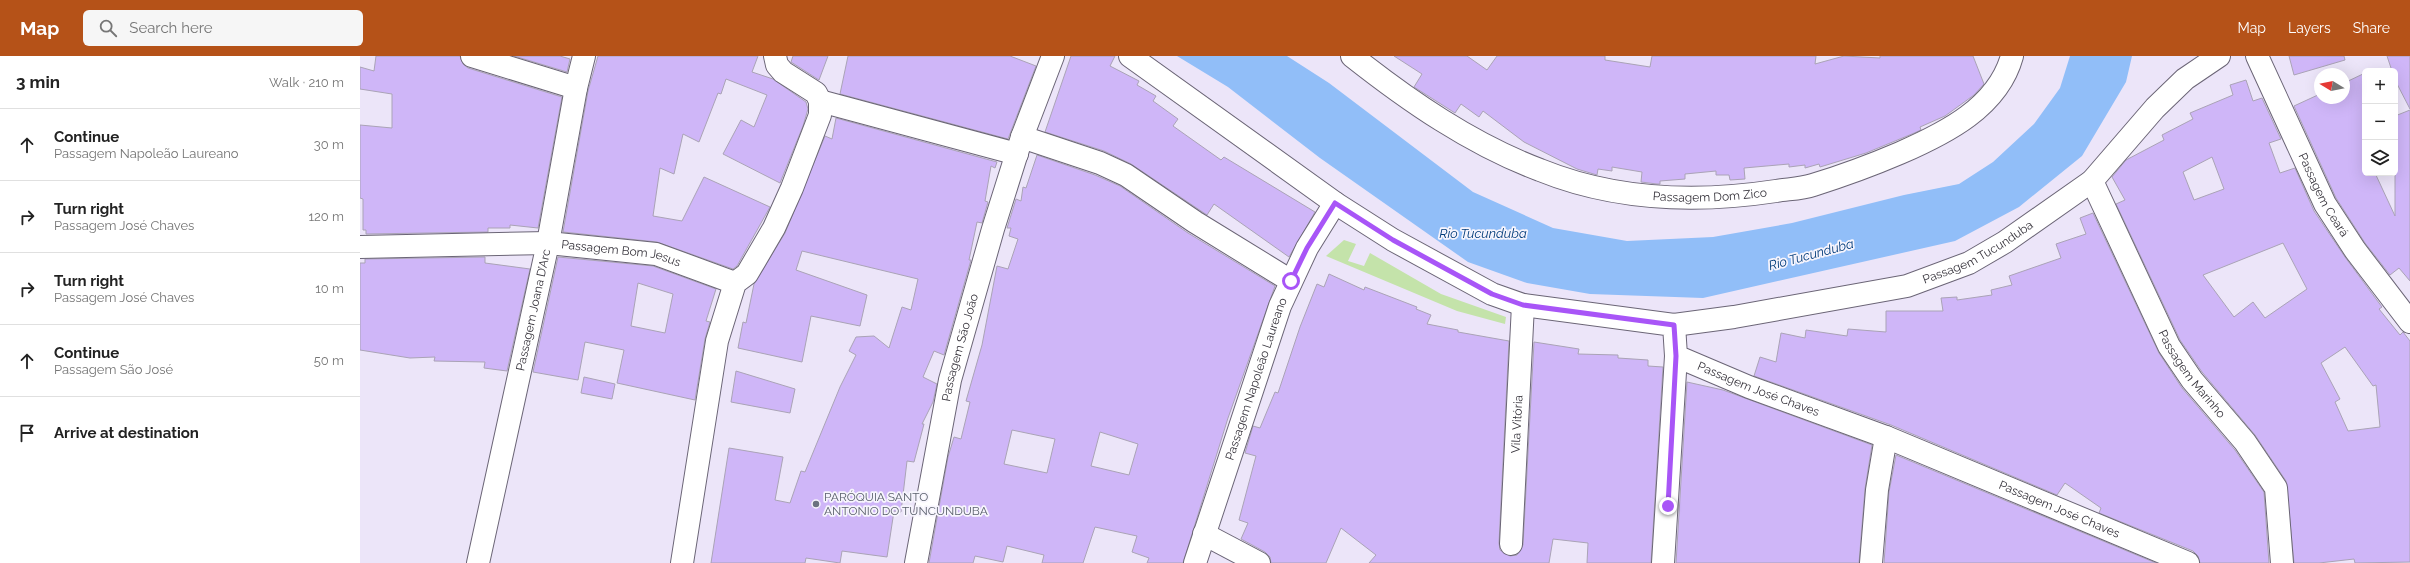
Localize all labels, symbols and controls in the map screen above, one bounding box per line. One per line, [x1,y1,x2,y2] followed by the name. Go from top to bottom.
[83,10,363,46] search box
[20,17,59,39] text: Map
[97,17,119,39] icon: search
[129,19,213,37] text: Search here
[2238,20,2266,36] text: Map
[2288,20,2331,36] text: Layers
[2353,20,2390,36] text: Share
[2314,68,2350,104] north arrow
[2362,68,2398,176] map controls
[2362,68,2398,104] button: +
[16,72,60,92] text: 3 min
[269,75,344,90] text: Walk · 210 m
[2362,104,2398,140] button: −
[54,128,119,146] text: Continue
[16,134,38,156] icon: ahead
[314,137,344,152] text: 30 m
[2362,140,2398,176] button: layers
[54,146,239,161] text: Passagem Napoleão Laureano
[2295,151,2351,239] street label: Passagem Ceará
[1652,185,1768,205] street label: Passagem Dom Zico
[54,200,124,218] text: Turn right
[16,206,38,228] icon: right
[308,209,344,224] text: 120 m
[54,218,194,233] text: Passagem José Chaves
[1921,218,2036,287] street label: Passagem Tucunduba
[1439,226,1527,241] water label: Rio Tucunduba
[1767,236,1855,273] water label: Rio Tucunduba
[561,237,683,270] street label: Passagem Bom Jesus
[513,247,554,372] street label: Passagem Joana D’Arc
[54,272,124,290] text: Turn right
[1282,272,1300,290] route start
[16,278,38,300] icon: right
[315,281,344,296] text: 10 m
[54,290,194,305] text: Passagem José Chaves
[939,292,981,402] street label: Passagem São João
[1223,295,1290,462] street label: Passagem Napoleão Laureano
[2156,328,2228,421] street label: Passagem Marinho
[54,344,119,362] text: Continue
[16,350,38,372] icon: ahead
[314,353,344,368] text: 50 m
[1695,359,1822,419] street label: Passagem José Chaves
[54,362,173,377] text: Passagem São José
[1509,395,1525,454] street label: Vila Vitória
[16,422,38,444] icon: arrive
[54,424,199,442] text: Arrive at destination
[1997,478,2122,541] street label: Passagem José Chaves
[824,490,988,518] place label: PARÓQUIA SANTO ANTONIO DO TUNCUNDUBA
[1659,497,1677,515] route end
[811,499,821,509] marker: PARÓQUIA SANTO ANTONIO DO TUNCUNDUBA

